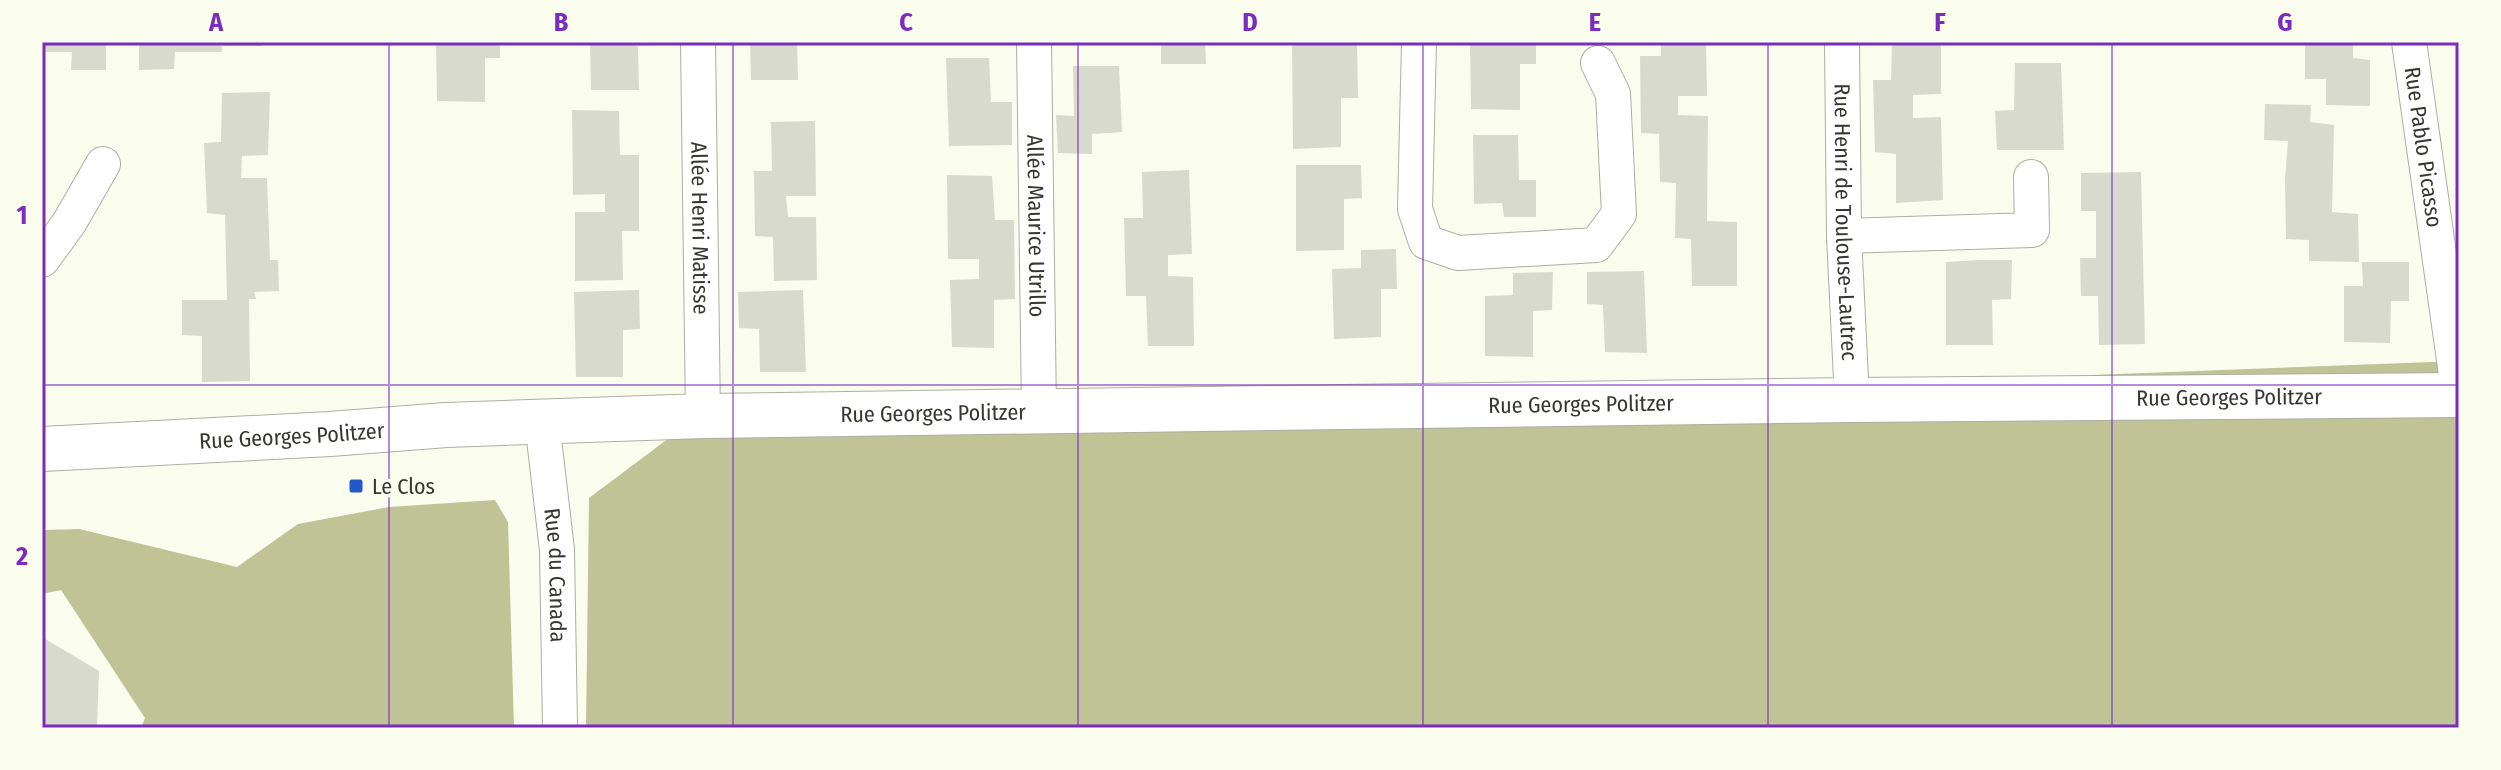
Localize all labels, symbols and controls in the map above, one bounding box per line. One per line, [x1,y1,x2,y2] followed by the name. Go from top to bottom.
[208,7,224,38] text: A
[554,7,569,38] text: B
[899,7,913,38] text: C
[1242,7,1258,38] text: D
[1589,7,1601,38] text: E
[1934,7,1946,38] text: F
[2277,7,2293,38] text: G
[2399,65,2448,229] street label: Rue Pablo Picasso
[1828,83,1863,362] street label: Rue Henri de Toulouse-Lautrec
[1021,134,1051,318] street label: Allée Maurice Utrillo
[685,141,715,315] street label: Allée Henri Matisse
[17,200,28,231] text: 1
[2136,383,2322,412] street label: Rue Georges Politzer
[1488,389,1674,419] street label: Rue Georges Politzer
[840,399,1026,428] street label: Rue Georges Politzer
[198,417,386,455] street label: Rue Georges Politzer
[372,473,435,500] place label: Le Clos
[347,477,365,495] marker: Le Clos
[538,507,572,643] street label: Rue du Canada
[15,541,28,572] text: 2

